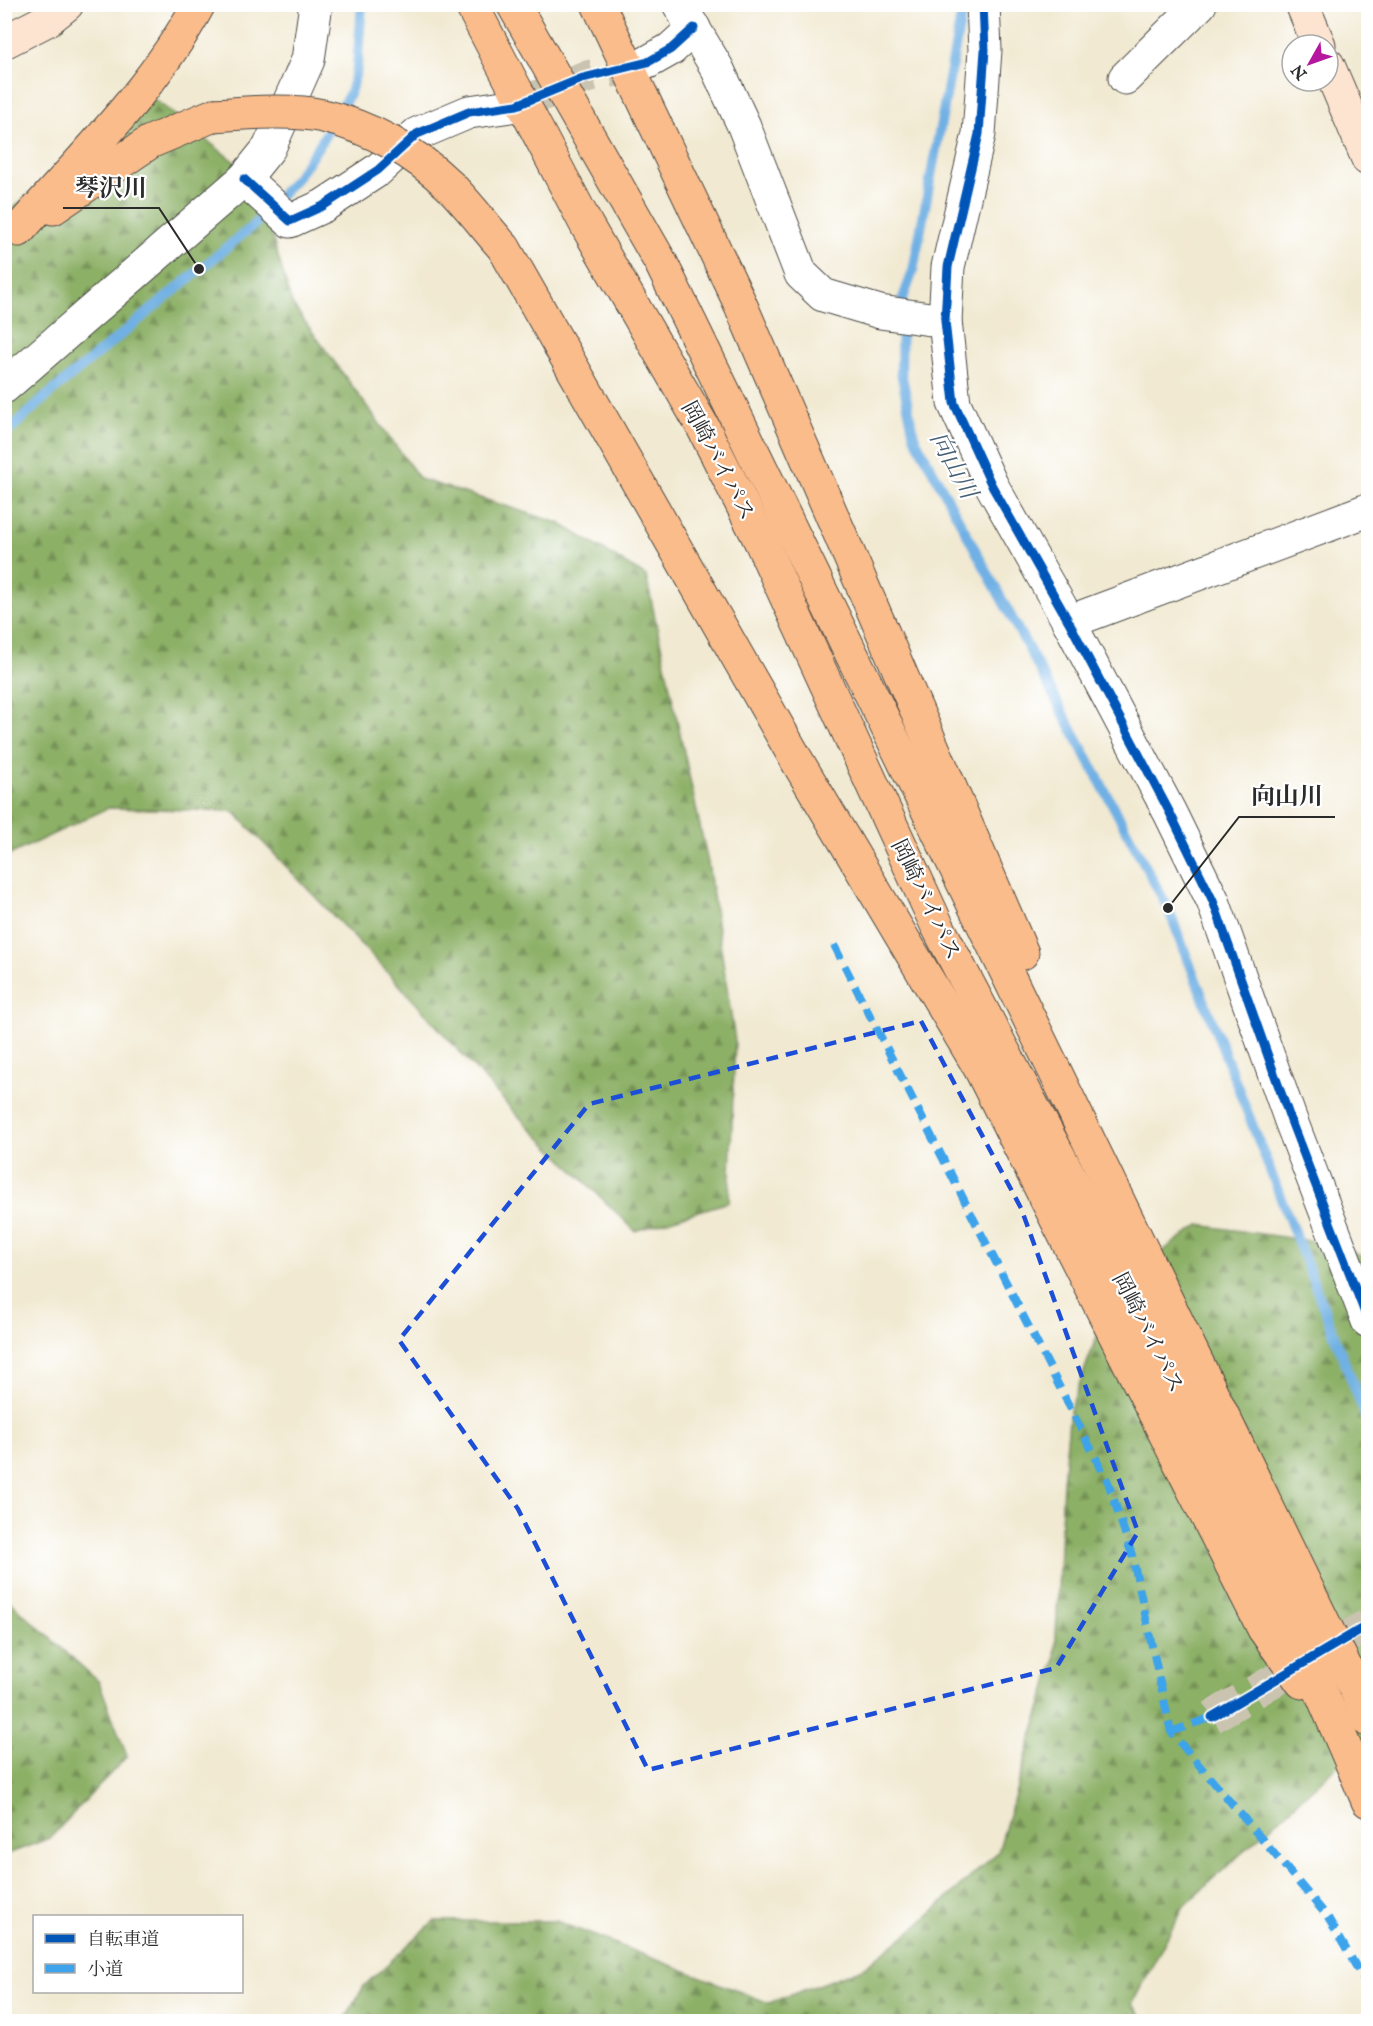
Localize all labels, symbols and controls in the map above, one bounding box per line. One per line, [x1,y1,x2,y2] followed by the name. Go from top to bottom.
[1280,33,1340,93] north arrow
[1288,60,1313,84] text: N
[63,166,159,208] callout: 琴沢川
[75,174,147,205] text: 琴沢川
[674,396,760,526] street label: 岡崎バイパス
[922,427,985,507] water label: 向山川
[1239,775,1335,817] callout: 向山川
[1251,782,1323,813] text: 向山川
[884,835,967,965] street label: 岡崎バイパス
[1105,1268,1190,1398] street label: 岡崎バイパス
[33,1915,243,1993] legend
[87,1929,159,1952] text: 自転車道
[87,1959,123,1982] text: 小道

